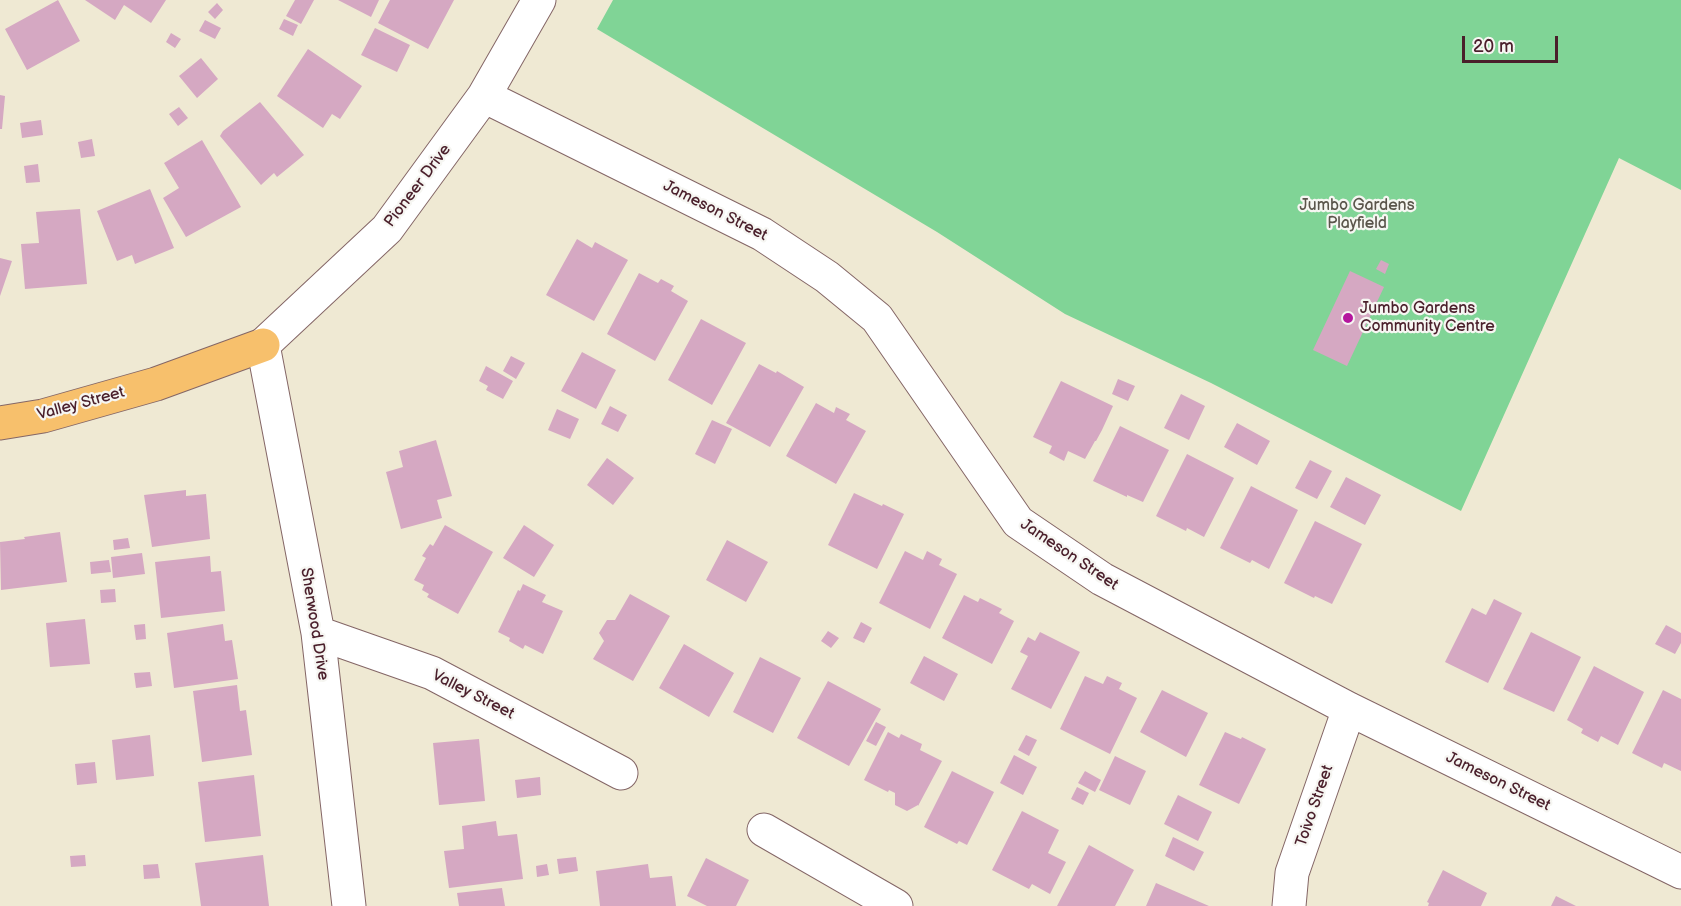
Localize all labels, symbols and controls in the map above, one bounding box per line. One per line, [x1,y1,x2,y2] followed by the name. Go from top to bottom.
[1465,24,1561,62] scale bar
[1473,36,1514,57] text: 20 m
[381,141,455,231] street label: Pioneer Drive
[660,177,770,245] street label: Jameson Street
[1299,196,1415,234] park label: Jumbo Gardens Playfield
[1360,299,1495,337] place label: Jumbo Gardens Community Centre
[1341,311,1355,325] marker: Jumbo Gardens Community Centre
[35,383,127,425] street label: Valley Street
[1016,515,1122,595] street label: Jameson Street
[296,566,332,682] street label: Sherwood Drive
[429,666,517,724] street label: Valley Street
[1443,748,1553,816] street label: Jameson Street
[1292,763,1338,849] street label: Toivo Street

